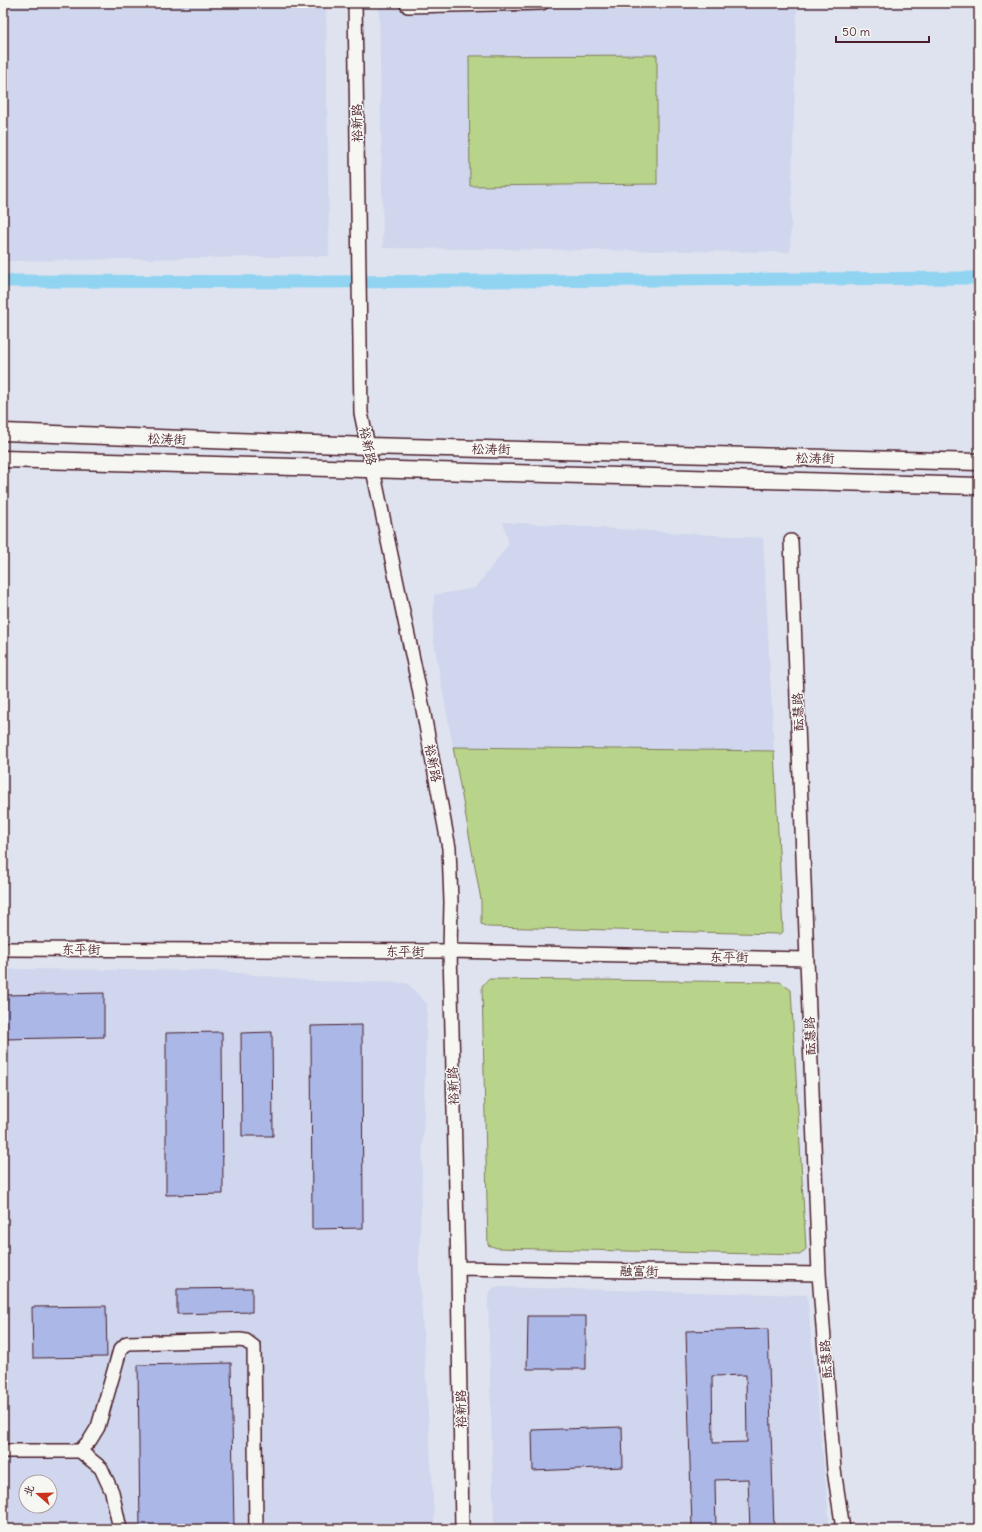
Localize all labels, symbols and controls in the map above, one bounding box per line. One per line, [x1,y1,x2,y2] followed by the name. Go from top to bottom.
[836,18,929,44] scale bar
[842,24,871,39] text: 50 m
[348,103,366,143] street label: 裕新路
[356,425,380,467] street label: 裕新路
[147,430,187,448] street label: 松涛街
[471,440,511,458] street label: 松涛街
[795,449,835,467] street label: 松涛街
[789,692,807,732] street label: 酝慧路
[421,742,445,784] street label: 裕新路
[61,941,101,958] street label: 东平街
[385,943,425,960] street label: 东平街
[709,948,749,966] street label: 东平街
[801,1016,819,1056] street label: 酝慧路
[444,1066,462,1106] street label: 裕新路
[619,1262,659,1280] street label: 融富街
[816,1339,836,1379] street label: 酝慧路
[452,1389,470,1429] street label: 裕新路
[18,1474,58,1514] north arrow
[20,1483,37,1498] text: 北

